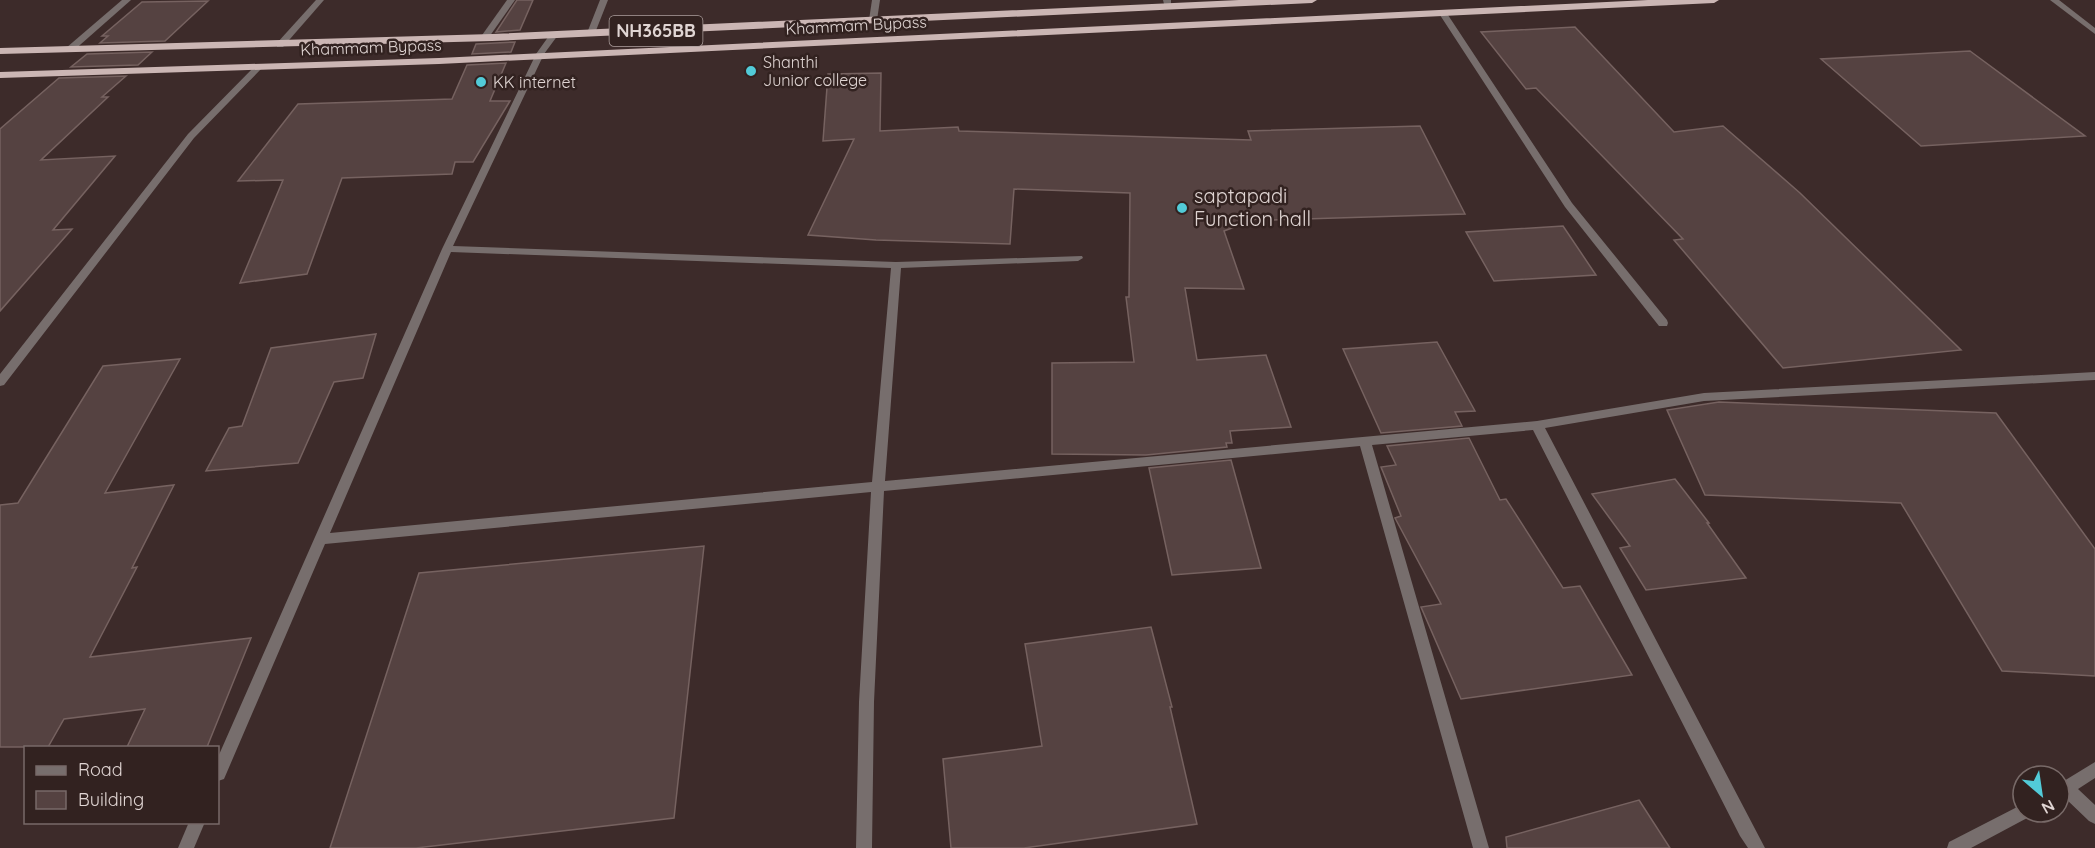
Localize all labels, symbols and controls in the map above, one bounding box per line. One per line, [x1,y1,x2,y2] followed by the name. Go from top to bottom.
[785,11,927,39] street label: Khammam Bypass
[610,16,702,46] road number: NH365BB
[300,35,442,59] street label: Khammam Bypass
[763,52,867,90] place label: Shanthi Junior college
[744,64,758,78] marker: Shanthi Junior college
[493,72,576,92] place label: KK internet
[474,75,488,89] marker: KK internet
[1194,183,1311,231] place label: saptapadi Function hall
[1175,201,1189,215] marker: saptapadi Function hall
[24,746,219,824] legend
[78,758,123,781] text: Road
[2011,764,2071,824] north arrow
[78,788,144,811] text: Building
[2038,796,2058,819] text: N

